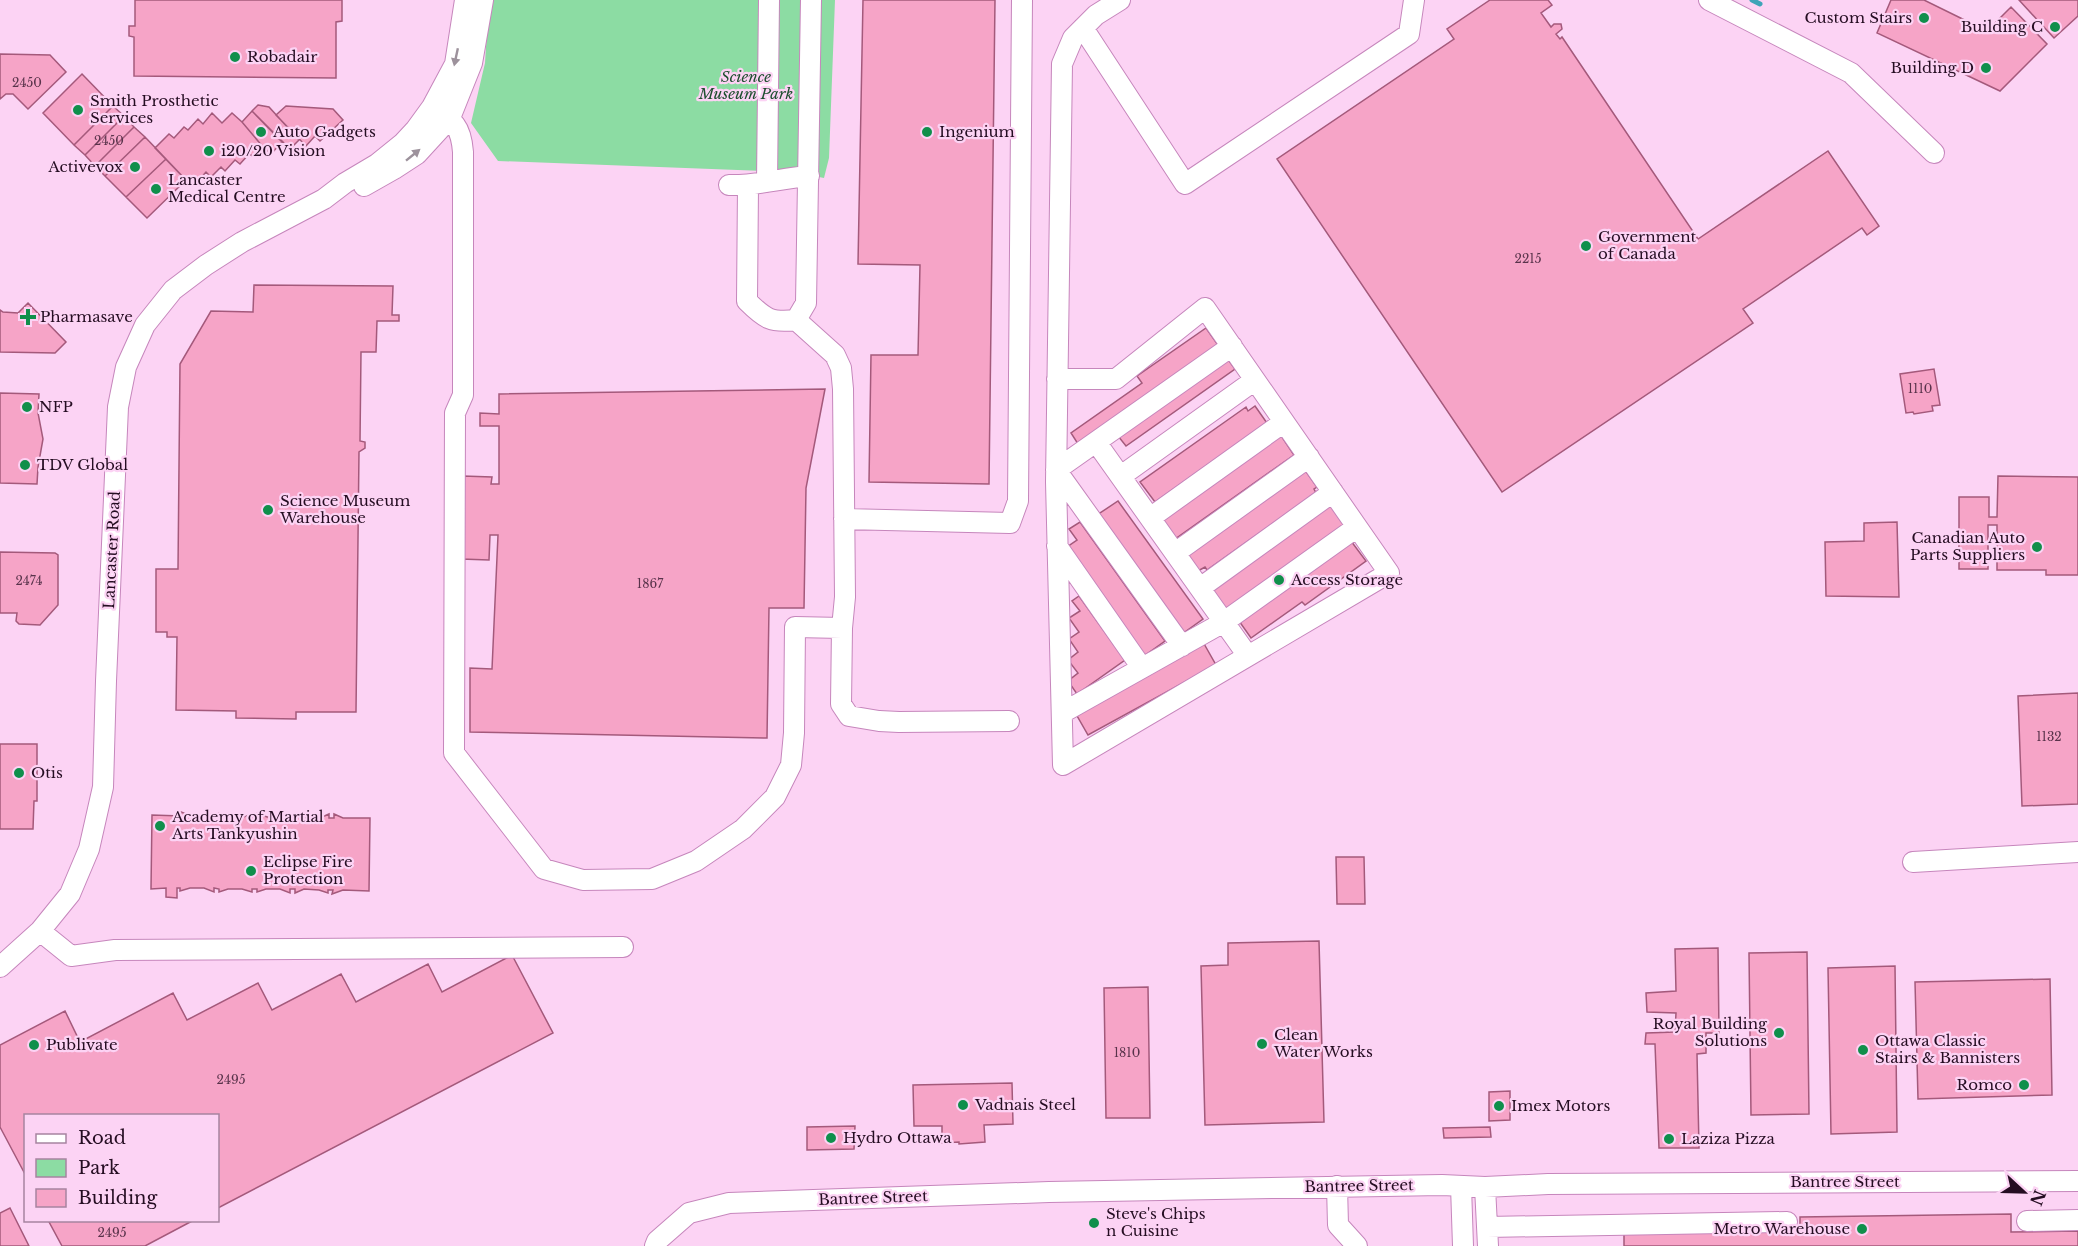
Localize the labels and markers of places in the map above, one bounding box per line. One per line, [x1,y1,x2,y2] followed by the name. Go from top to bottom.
[1805,8,1912,27] place label: Custom Stairs
[1917,11,1931,25] marker: Custom Stairs
[1961,17,2043,36] place label: Building C
[2048,20,2062,34] marker: Building C
[247,47,318,66] place label: Robadair
[228,50,242,64] marker: Robadair
[1891,58,1974,77] place label: Building D
[1979,61,1993,75] marker: Building D
[90,91,219,127] place label: Smith Prosthetic Services
[71,103,85,117] marker: Smith Prosthetic Services
[272,122,376,141] place label: Auto Gadgets
[939,122,1015,141] place label: Ingenium
[254,125,268,139] marker: Auto Gadgets
[920,125,934,139] marker: Ingenium
[221,141,325,160] place label: i20/20 Vision
[202,144,216,158] marker: i20/20 Vision
[47,157,123,176] place label: Activevox
[128,160,142,174] marker: Activevox
[168,170,286,206] place label: Lancaster Medical Centre
[149,182,163,196] marker: Lancaster Medical Centre
[1598,227,1696,263] place label: Government of Canada
[1579,239,1593,253] marker: Government of Canada
[40,307,133,326] place label: Pharmasave
[21,310,35,324] marker: Pharmasave
[39,397,73,416] place label: NFP
[20,400,34,414] marker: NFP
[37,455,128,474] place label: TDV Global
[18,458,32,472] marker: TDV Global
[279,491,410,527] place label: Science Museum Warehouse
[261,503,275,517] marker: Science Museum Warehouse
[1910,528,2025,564] place label: Canadian Auto Parts Suppliers
[2030,540,2044,554] marker: Canadian Auto Parts Suppliers
[1290,570,1403,589] place label: Access Storage
[1272,573,1286,587] marker: Access Storage
[31,763,63,782] place label: Otis
[12,766,26,780] marker: Otis
[171,807,324,843] place label: Academy of Martial Arts Tankyushin
[153,819,167,833] marker: Academy of Martial Arts Tankyushin
[263,852,353,888] place label: Eclipse Fire Protection
[244,864,258,878] marker: Eclipse Fire Protection
[1653,1014,1768,1050] place label: Royal Building Solutions
[1273,1025,1373,1061] place label: Clean Water Works
[1772,1026,1786,1040] marker: Royal Building Solutions
[1875,1031,2020,1067] place label: Ottawa Classic Stairs & Bannisters
[46,1035,118,1054] place label: Publivate
[1255,1037,1269,1051] marker: Clean Water Works
[27,1038,41,1052] marker: Publivate
[1856,1043,1870,1057] marker: Ottawa Classic Stairs & Bannisters
[1957,1075,2012,1094] place label: Romco
[2017,1078,2031,1092] marker: Romco
[974,1095,1076,1114] place label: Vadnais Steel
[1511,1096,1610,1115] place label: Imex Motors
[956,1098,970,1112] marker: Vadnais Steel
[1492,1099,1506,1113] marker: Imex Motors
[843,1128,952,1147] place label: Hydro Ottawa
[1681,1129,1776,1148] place label: Laziza Pizza
[824,1131,838,1145] marker: Hydro Ottawa
[1662,1132,1676,1146] marker: Laziza Pizza
[1106,1204,1206,1240] place label: Steve's Chips n Cuisine
[1087,1216,1101,1230] marker: Steve's Chips n Cuisine
[1713,1219,1850,1238] place label: Metro Warehouse
[1855,1222,1869,1236] marker: Metro Warehouse

